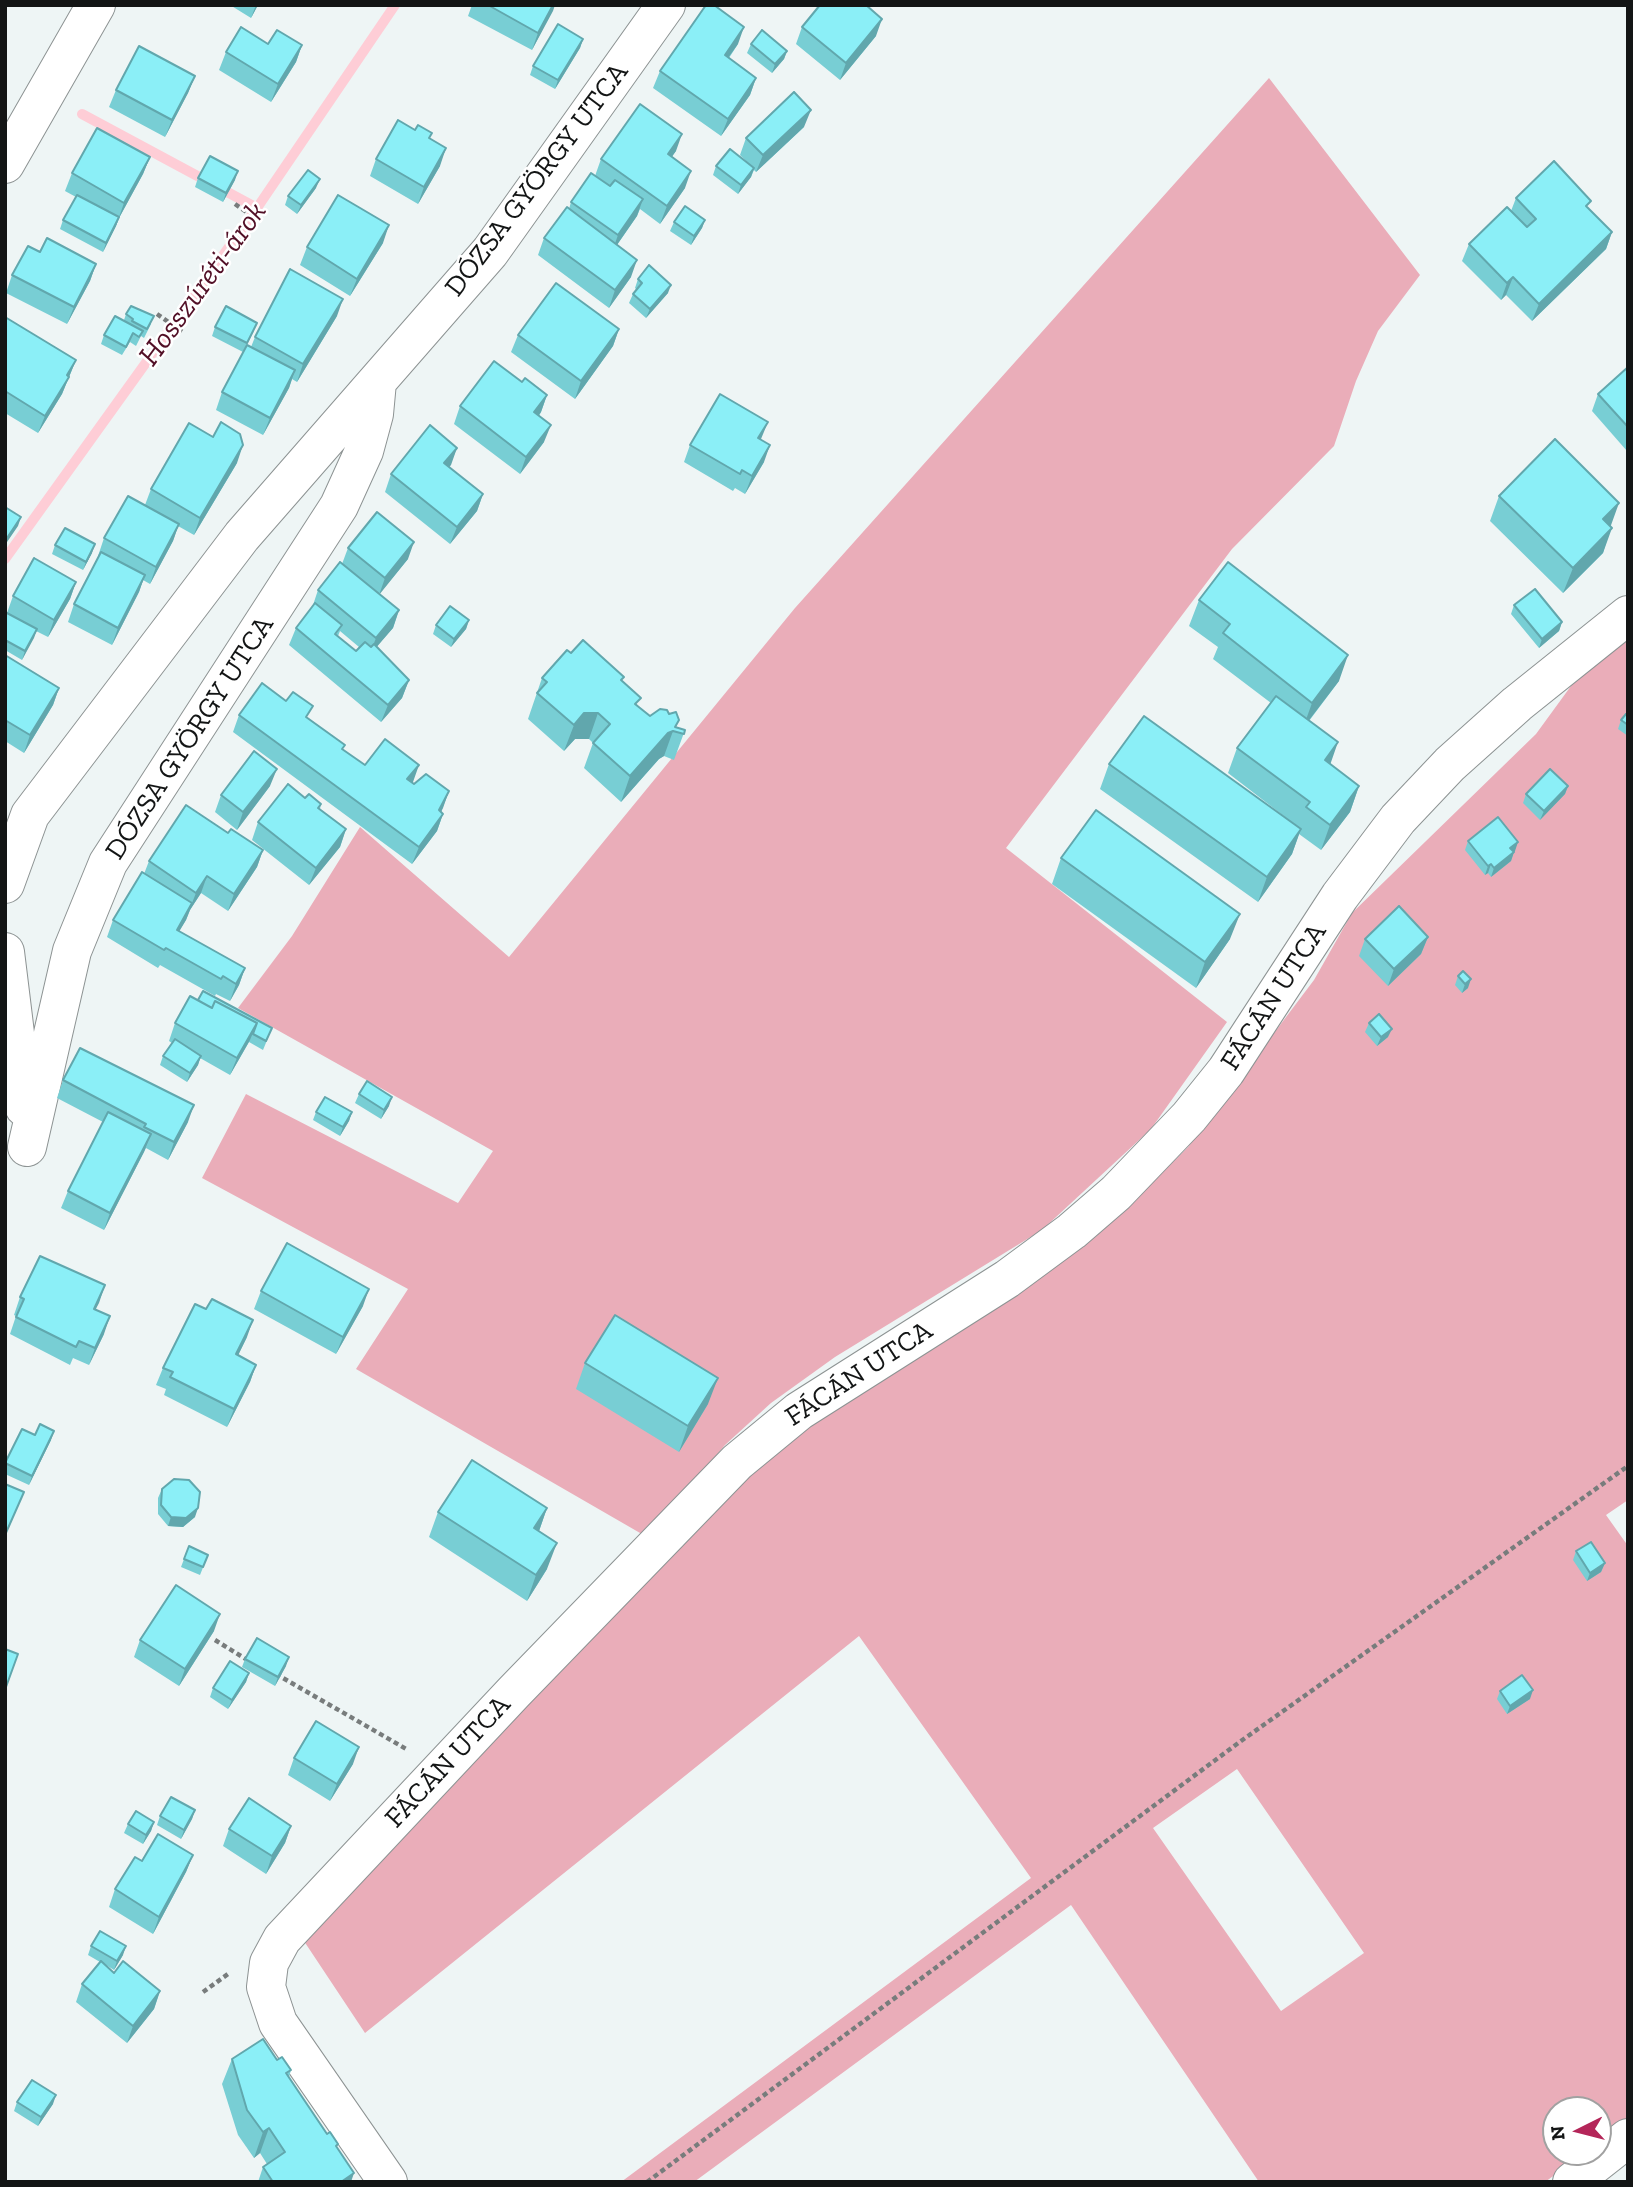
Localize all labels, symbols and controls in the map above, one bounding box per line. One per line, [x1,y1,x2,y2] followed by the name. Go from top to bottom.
[438,57,636,303] street label: DÓZSA GYÖRGY UTCA
[131,195,275,373] water label: Hosszúréti-árok
[99,610,281,866] street label: DÓZSA GYÖRGY UTCA
[1214,917,1334,1077] street label: FÁCÁN UTCA
[779,1314,939,1434] street label: FÁCÁN UTCA
[378,1689,518,1835] street label: FÁCÁN UTCA
[1542,2096,1612,2166] north arrow
[1545,2125,1570,2141] text: N

